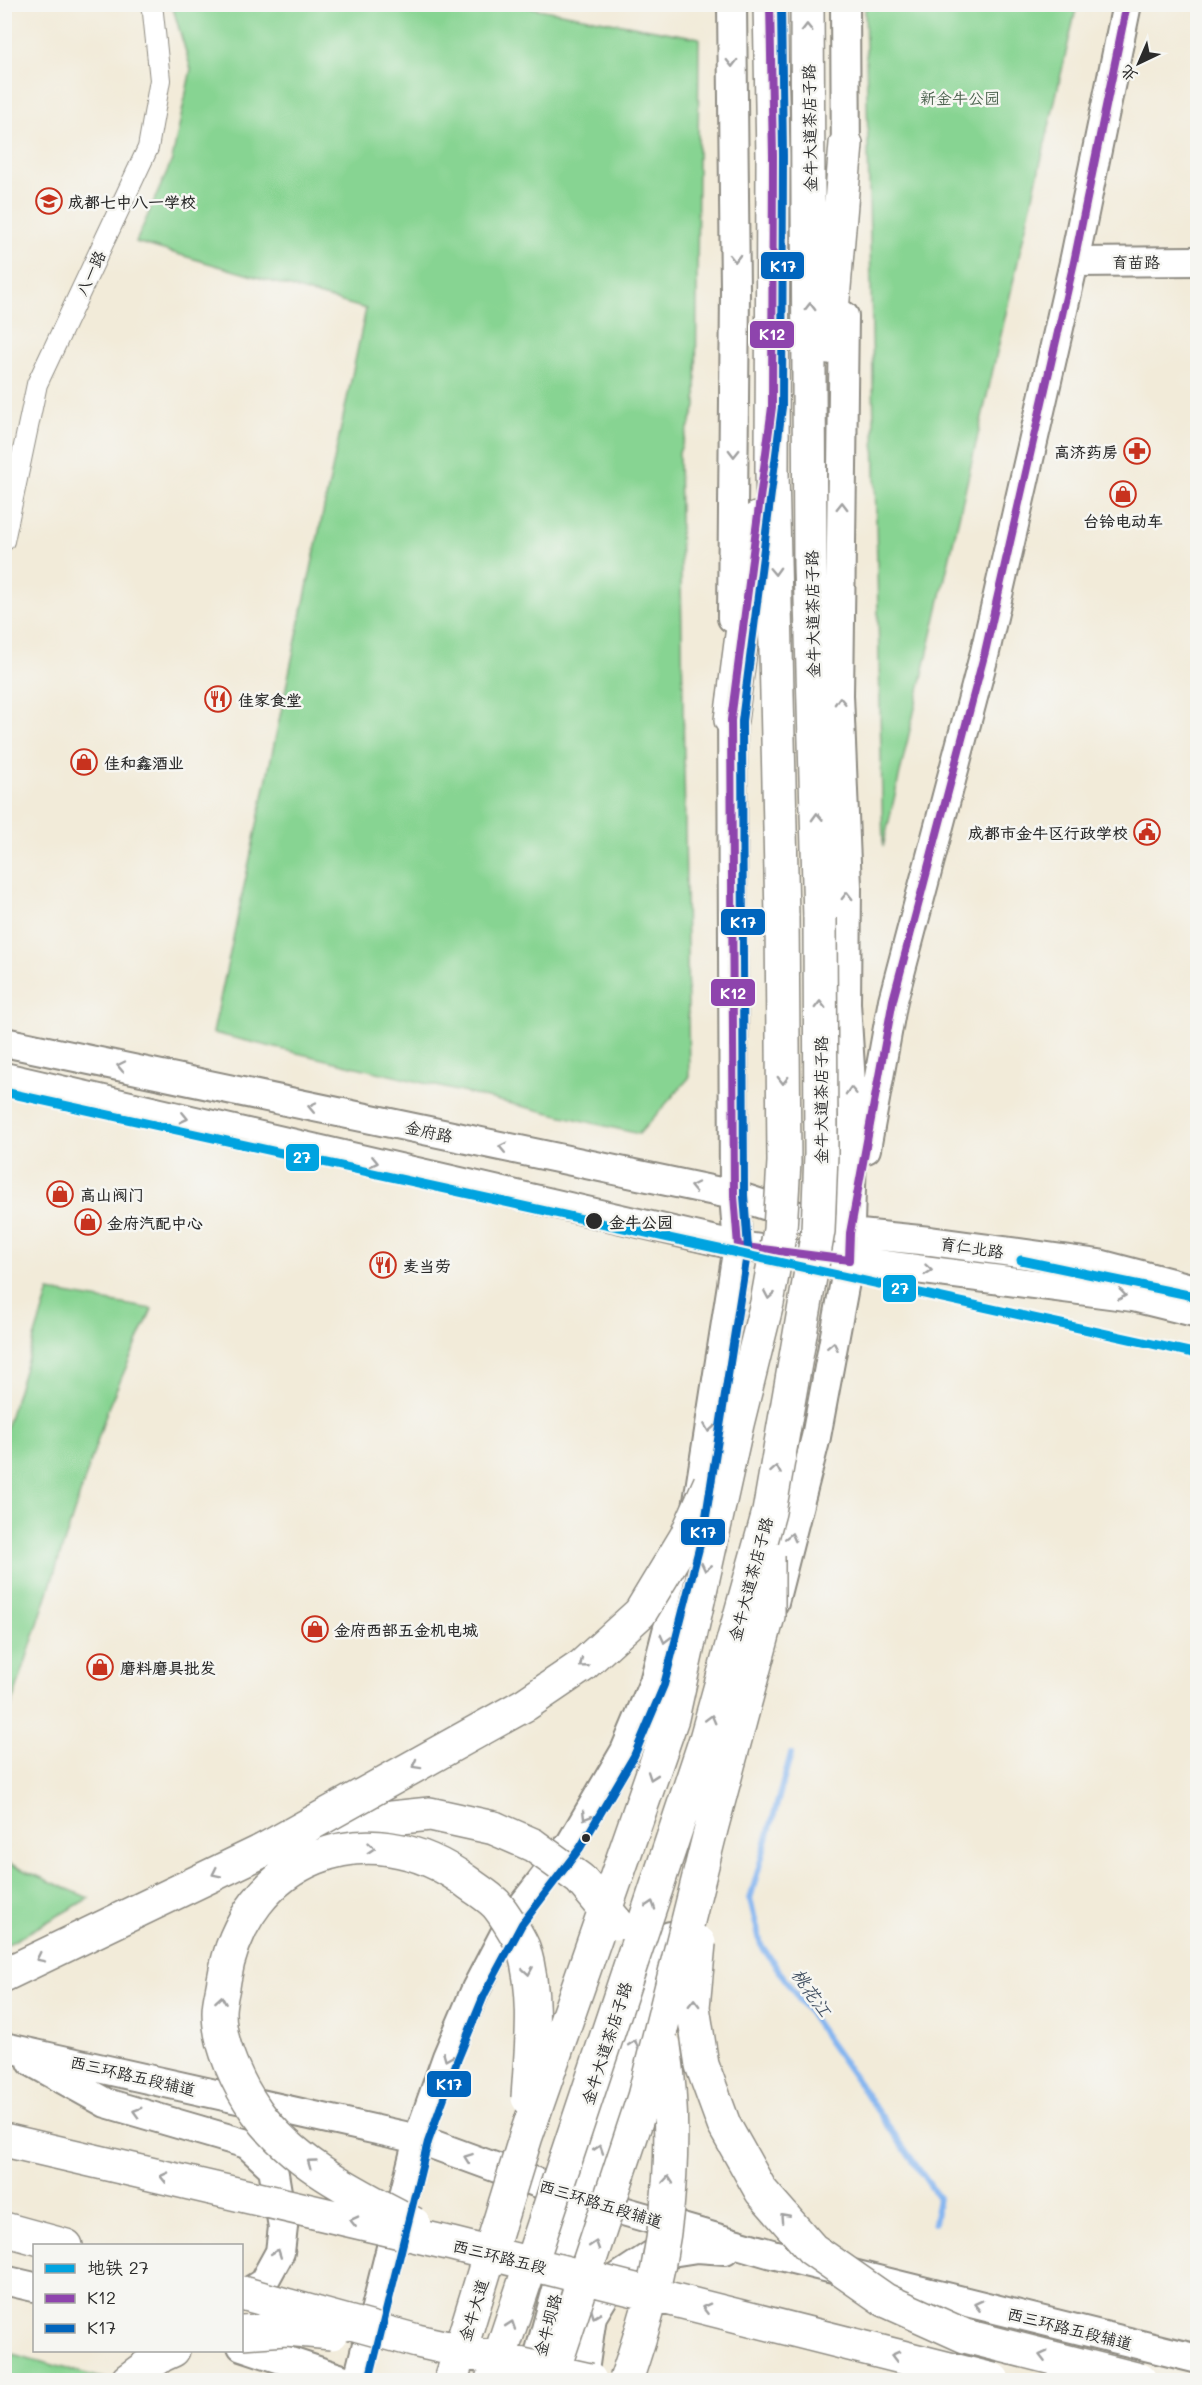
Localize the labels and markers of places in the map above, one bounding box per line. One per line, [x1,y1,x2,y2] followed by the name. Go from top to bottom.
[34,186,64,216] school or university icon: 成都七中八一学校
[68,191,196,212] place label: 成都七中八一学校
[1122,436,1152,466] pharmacy icon: 高济药房
[1054,441,1118,462] place label: 高济药房
[1108,479,1138,509] shop icon: 台铃电动车
[1083,510,1163,531] place label: 台铃电动车
[203,684,233,714] restaurant icon: 佳家食堂
[238,689,302,710] place label: 佳家食堂
[69,747,99,777] shop icon: 佳和鑫酒业
[104,752,184,773] place label: 佳和鑫酒业
[1132,817,1162,847] public building icon: 成都市金牛区行政学校
[968,822,1128,843] place label: 成都市金牛区行政学校
[45,1179,75,1209] shop icon: 高山阀门
[80,1184,144,1205] place label: 高山阀门
[73,1207,103,1237] shop icon: 金府汽配中心
[584,1211,604,1231] marker: 金牛公园
[609,1211,673,1232] place label: 金牛公园
[107,1212,203,1233] place label: 金府汽配中心
[368,1250,398,1280] restaurant icon: 麦当劳
[403,1255,451,1276] place label: 麦当劳
[300,1614,330,1644] shop icon: 金府西部五金机电城
[334,1619,478,1640] place label: 金府西部五金机电城
[85,1652,115,1682] shop icon: 磨料磨具批发
[120,1657,216,1678] place label: 磨料磨具批发
[580,1832,592,1844] unlabelled marker

